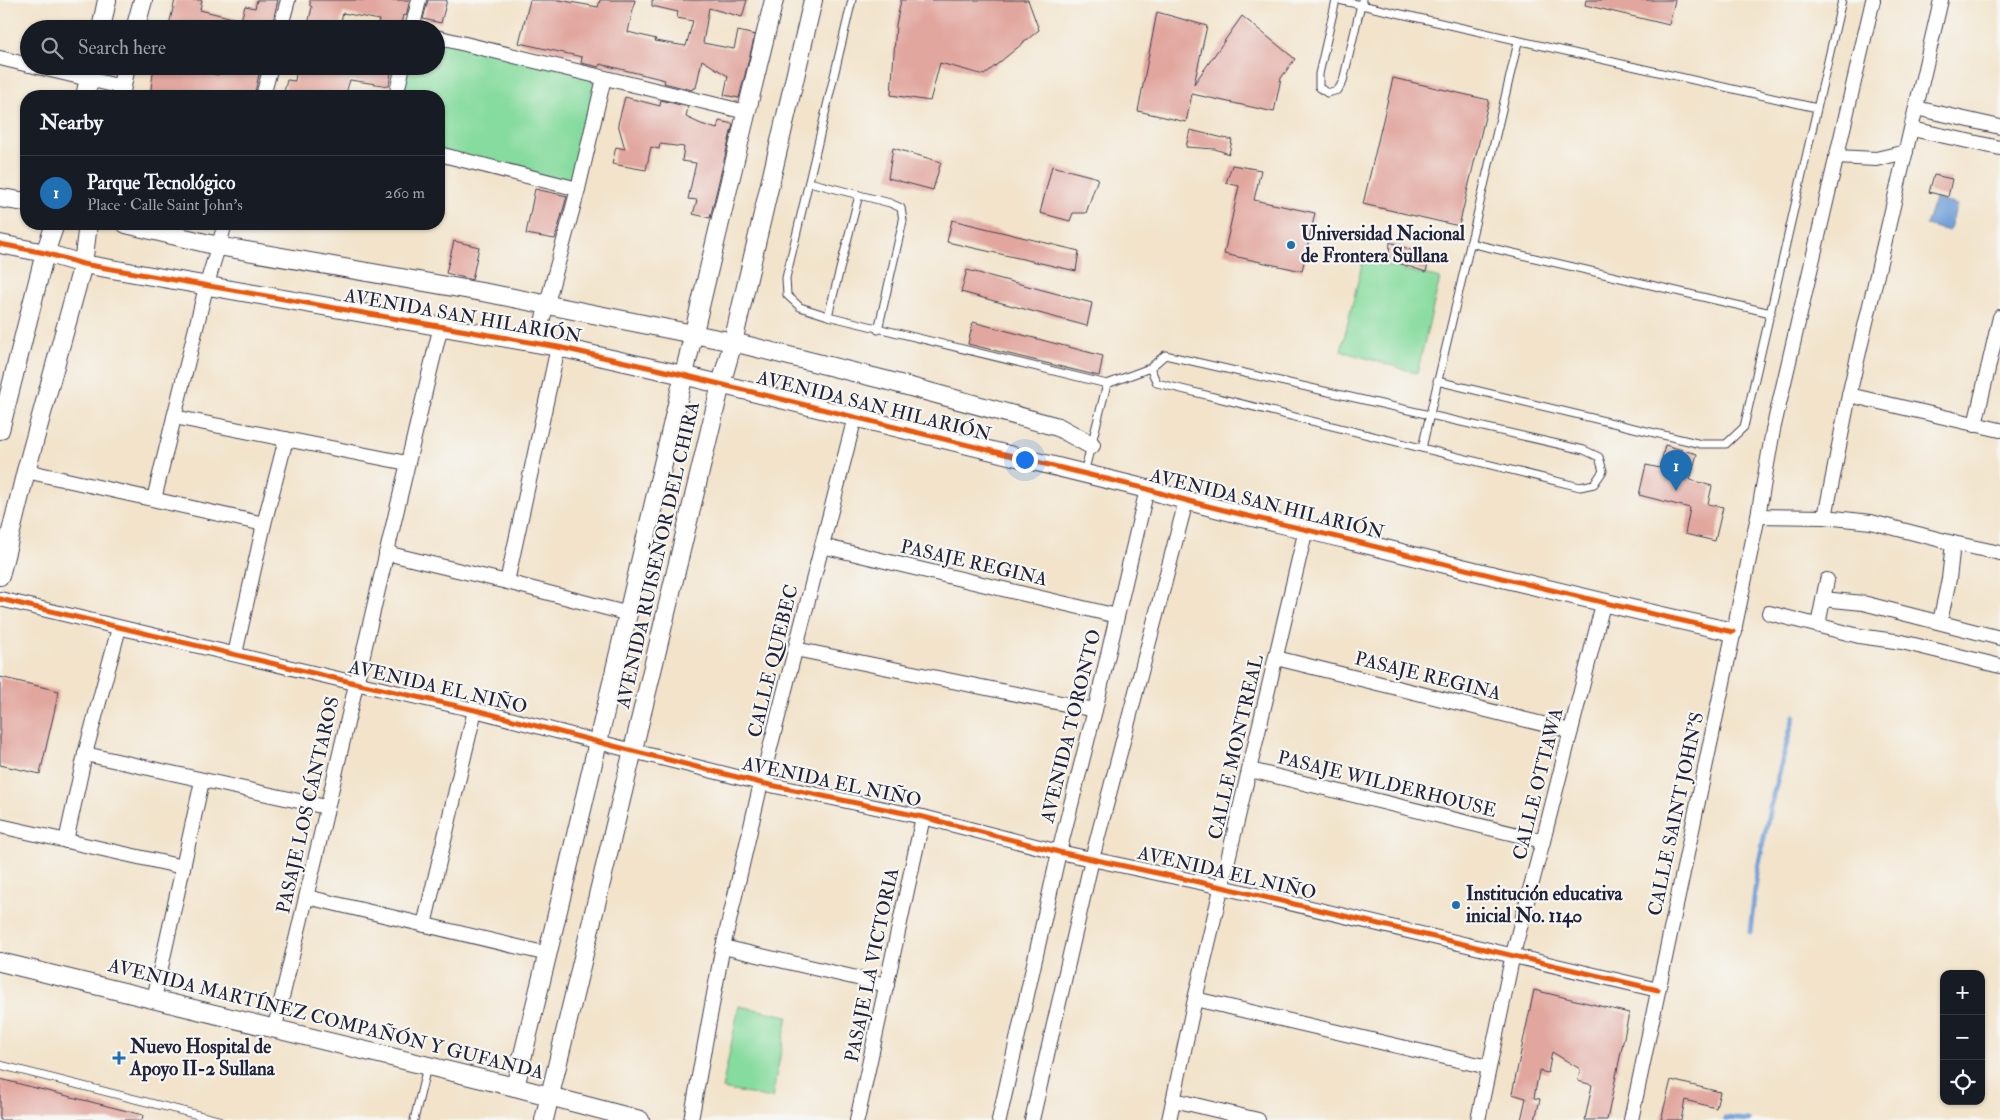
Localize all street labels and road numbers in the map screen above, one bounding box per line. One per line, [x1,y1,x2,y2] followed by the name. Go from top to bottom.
[342,281,584,349] street label: AVENIDA SAN HILARIÓN
[754,363,994,447] street label: AVENIDA SAN HILARIÓN
[609,399,705,712] street label: AVENIDA RUISEÑOR DEL CHIRA
[1147,461,1387,545] street label: AVENIDA SAN HILARIÓN
[898,534,1050,592] street label: PASAJE REGINA
[742,582,804,740] street label: CALLE QUEBEC
[1035,627,1107,826] street label: AVENIDA TORONTO
[1352,646,1504,706] street label: PASAJE REGINA
[1203,652,1269,842] street label: CALLE MONTREAL
[345,653,530,719] street label: AVENIDA EL NIÑO
[269,694,345,916] street label: PASAJE LOS CÁNTAROS
[1507,705,1569,863] street label: CALLE OTTAWA
[1643,710,1709,918] street label: CALLE SAINT JOHN'S
[1275,745,1499,823] street label: PASAJE WILDERHOUSE
[739,749,924,813] street label: AVENIDA EL NIÑO
[1134,839,1319,905] street label: AVENIDA EL NIÑO
[840,866,904,1064] street label: PASAJE LA VICTORIA
[105,951,547,1085] street label: AVENIDA MARTÍNEZ COMPAÑÓN Y GUFANDA

